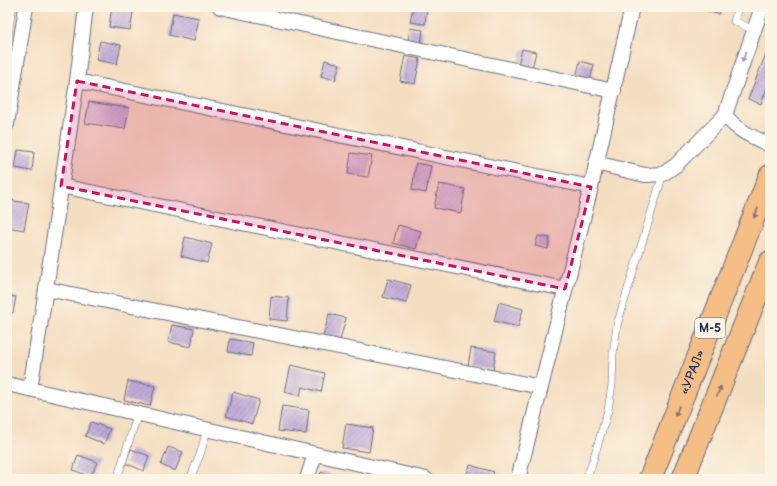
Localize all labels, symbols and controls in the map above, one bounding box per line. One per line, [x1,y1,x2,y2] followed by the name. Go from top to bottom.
[741,51,747,63] one-way arrow
[752,207,758,219] one-way arrow
[695,318,725,338] road number: М-5
[676,347,708,397] street label: «УРАЛ»
[716,384,722,396] one-way arrow
[673,406,679,418] one-way arrow

